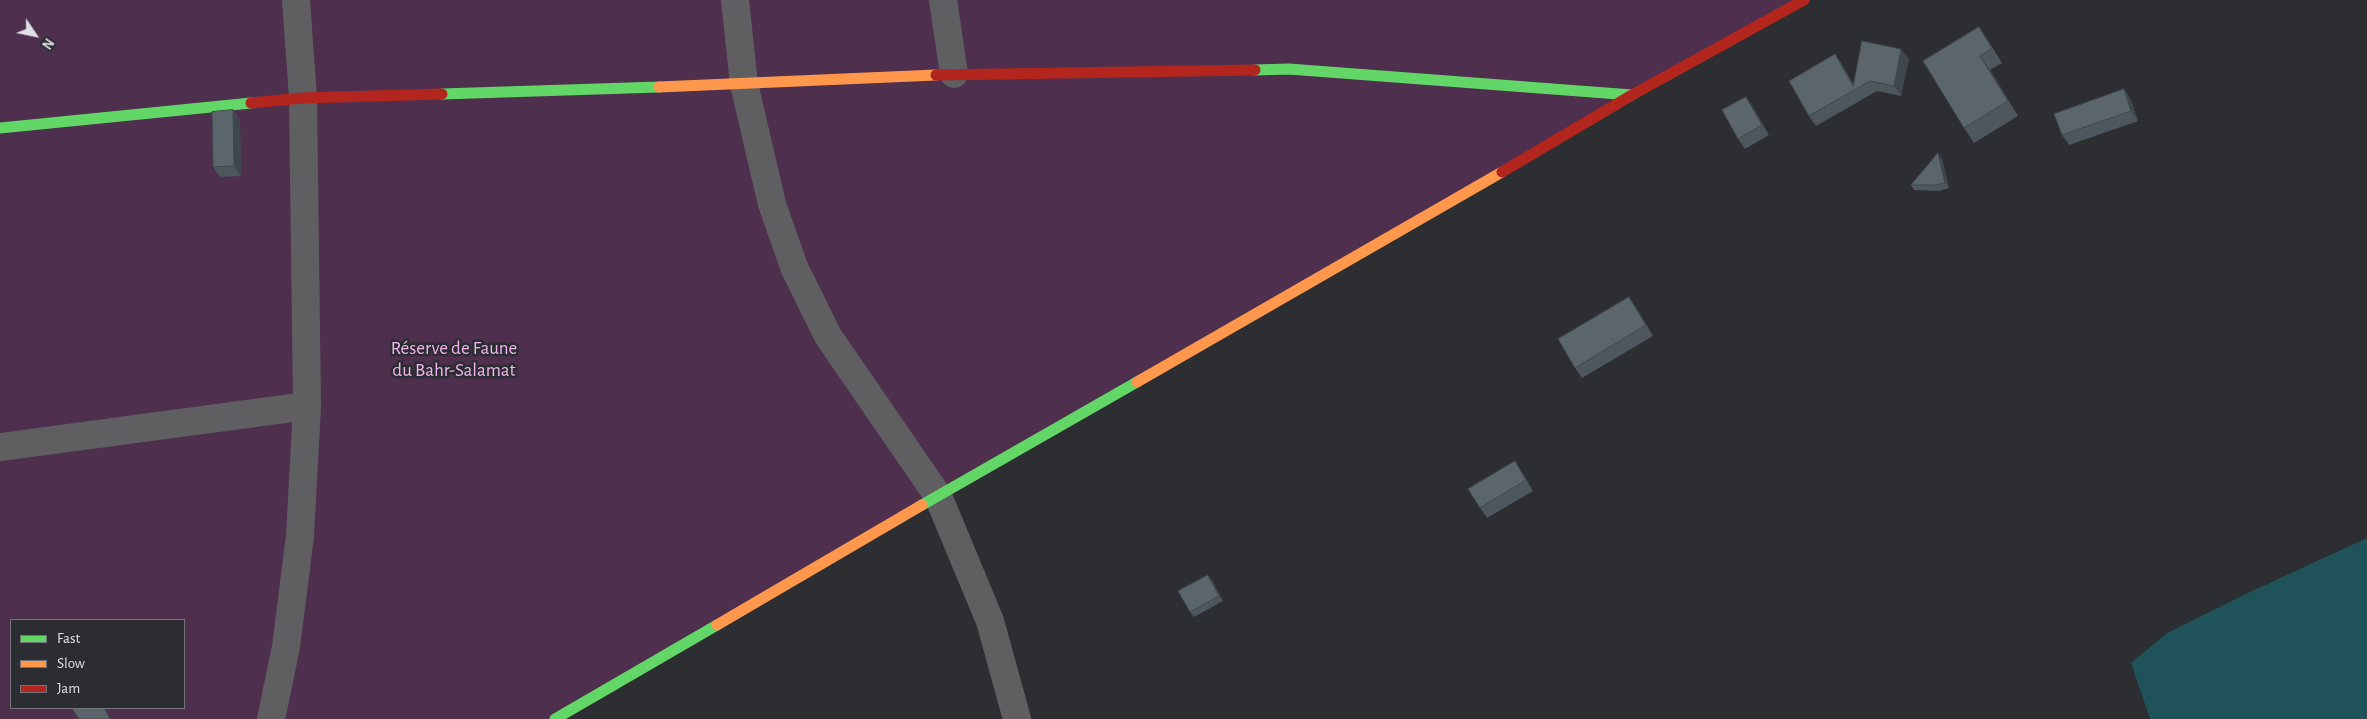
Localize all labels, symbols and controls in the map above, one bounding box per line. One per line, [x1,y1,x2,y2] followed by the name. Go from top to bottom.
[10,10,60,60] north arrow
[39,35,56,51] text: N
[391,337,517,381] park label: Réserve de Faune du Bahr-Salamat
[10,619,185,709] legend
[57,631,80,646] text: Fast
[57,656,85,671] text: Slow
[57,681,80,696] text: Jam

